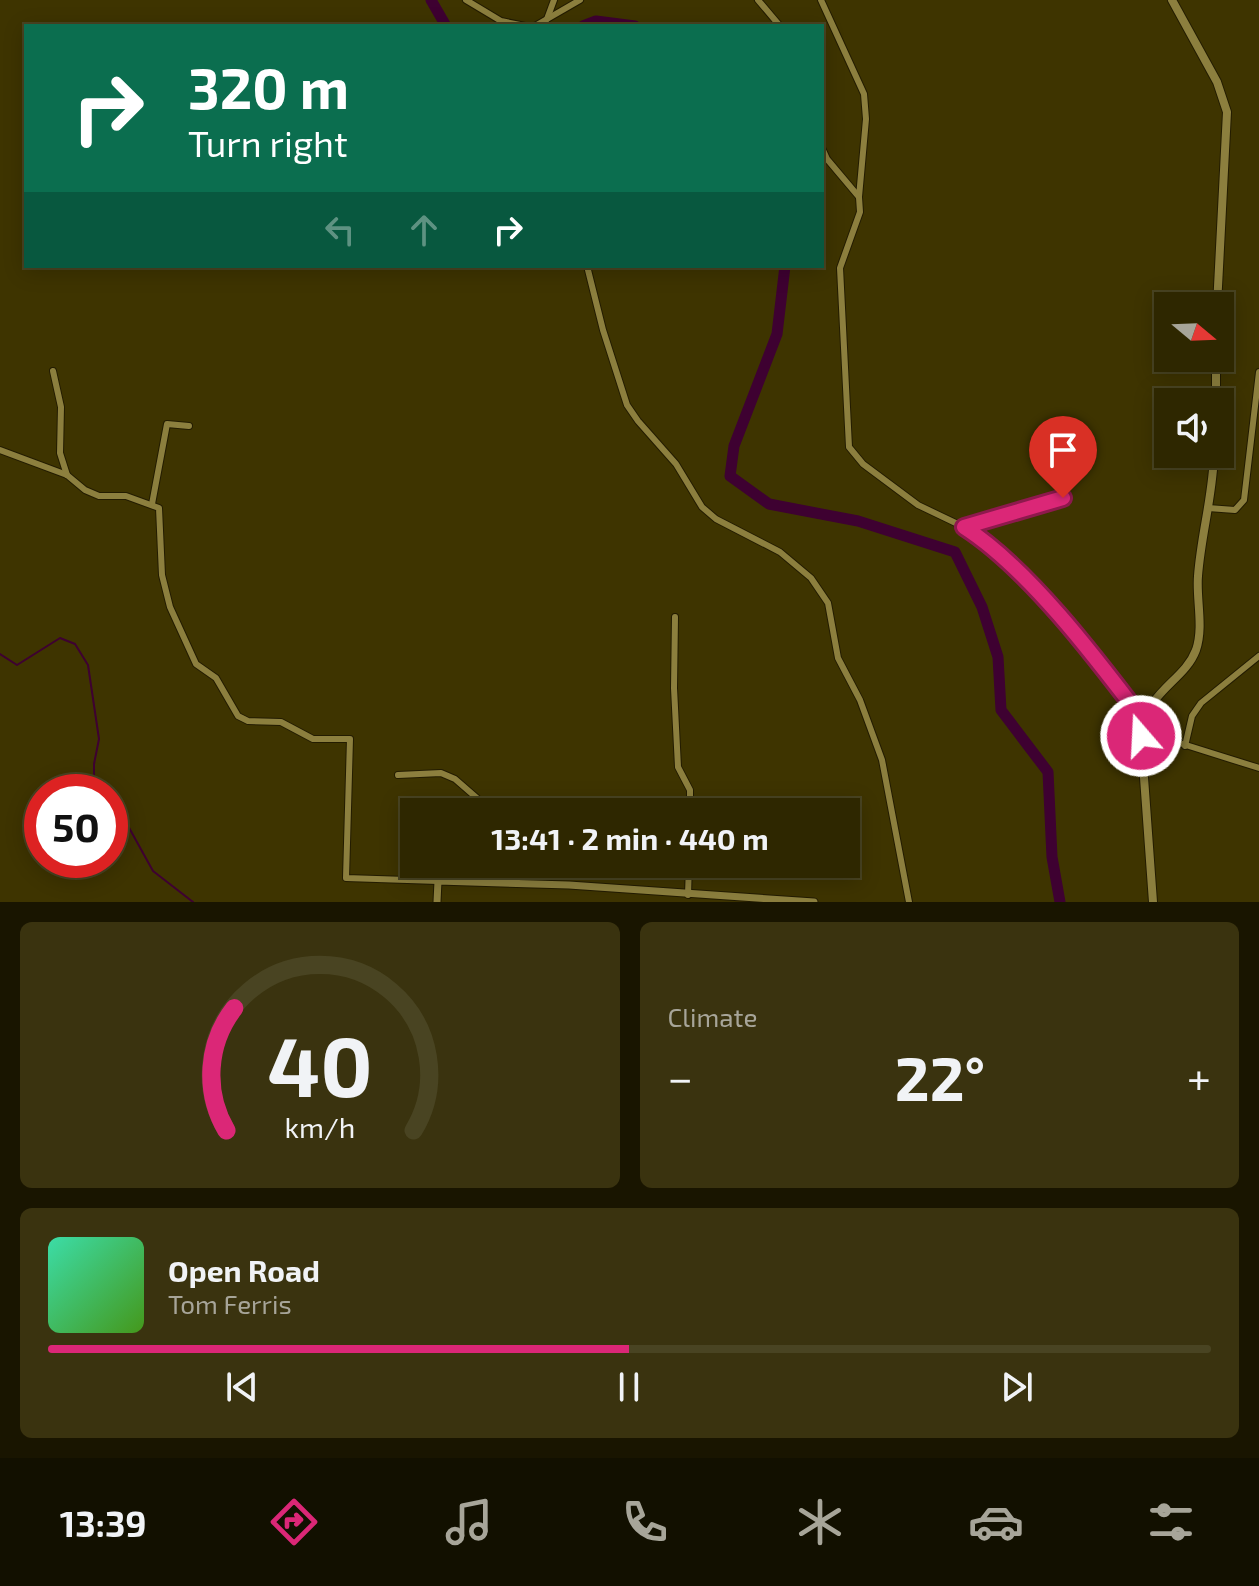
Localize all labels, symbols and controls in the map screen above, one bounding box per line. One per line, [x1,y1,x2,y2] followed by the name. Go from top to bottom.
[188,53,349,120] text: 320 m
[56,56,160,160] icon: right
[188,121,348,164] text: Turn right
[318,208,362,252] icon: left
[402,208,446,252] icon: ahead
[486,208,530,252] icon: right
[1154,292,1234,372] north arrow
[1154,292,1234,468] map controls
[1154,388,1234,468] button: sound
[1029,416,1097,498] pin
[1041,428,1085,472] icon: arrive
[1099,694,1183,778] position arrow
[24,774,128,878] speed limit sign: 50
[491,820,769,856] text: 13:41 · 2 min · 440 m
[668,1001,757,1032] text: Climate
[267,1014,372,1114] text: 40
[895,1041,985,1113] text: 22°
[668,1050,693,1103] text: −
[1187,1050,1211,1103] text: +
[284,1109,355,1144] text: km/h
[168,1252,320,1288] text: Open Road
[168,1288,292,1319] text: Tom Ferris
[220,1365,264,1409] icon: previous
[607,1365,651,1409] icon: pause
[995,1365,1039,1409] icon: next
[266,1494,322,1550] icon: directions
[441,1494,497,1550] icon: music
[617,1494,673,1550] icon: phone
[792,1494,848,1550] icon: climate
[968,1494,1024,1550] icon: car
[1143,1494,1199,1550] icon: filters
[60,1501,147,1544] text: 13:39

